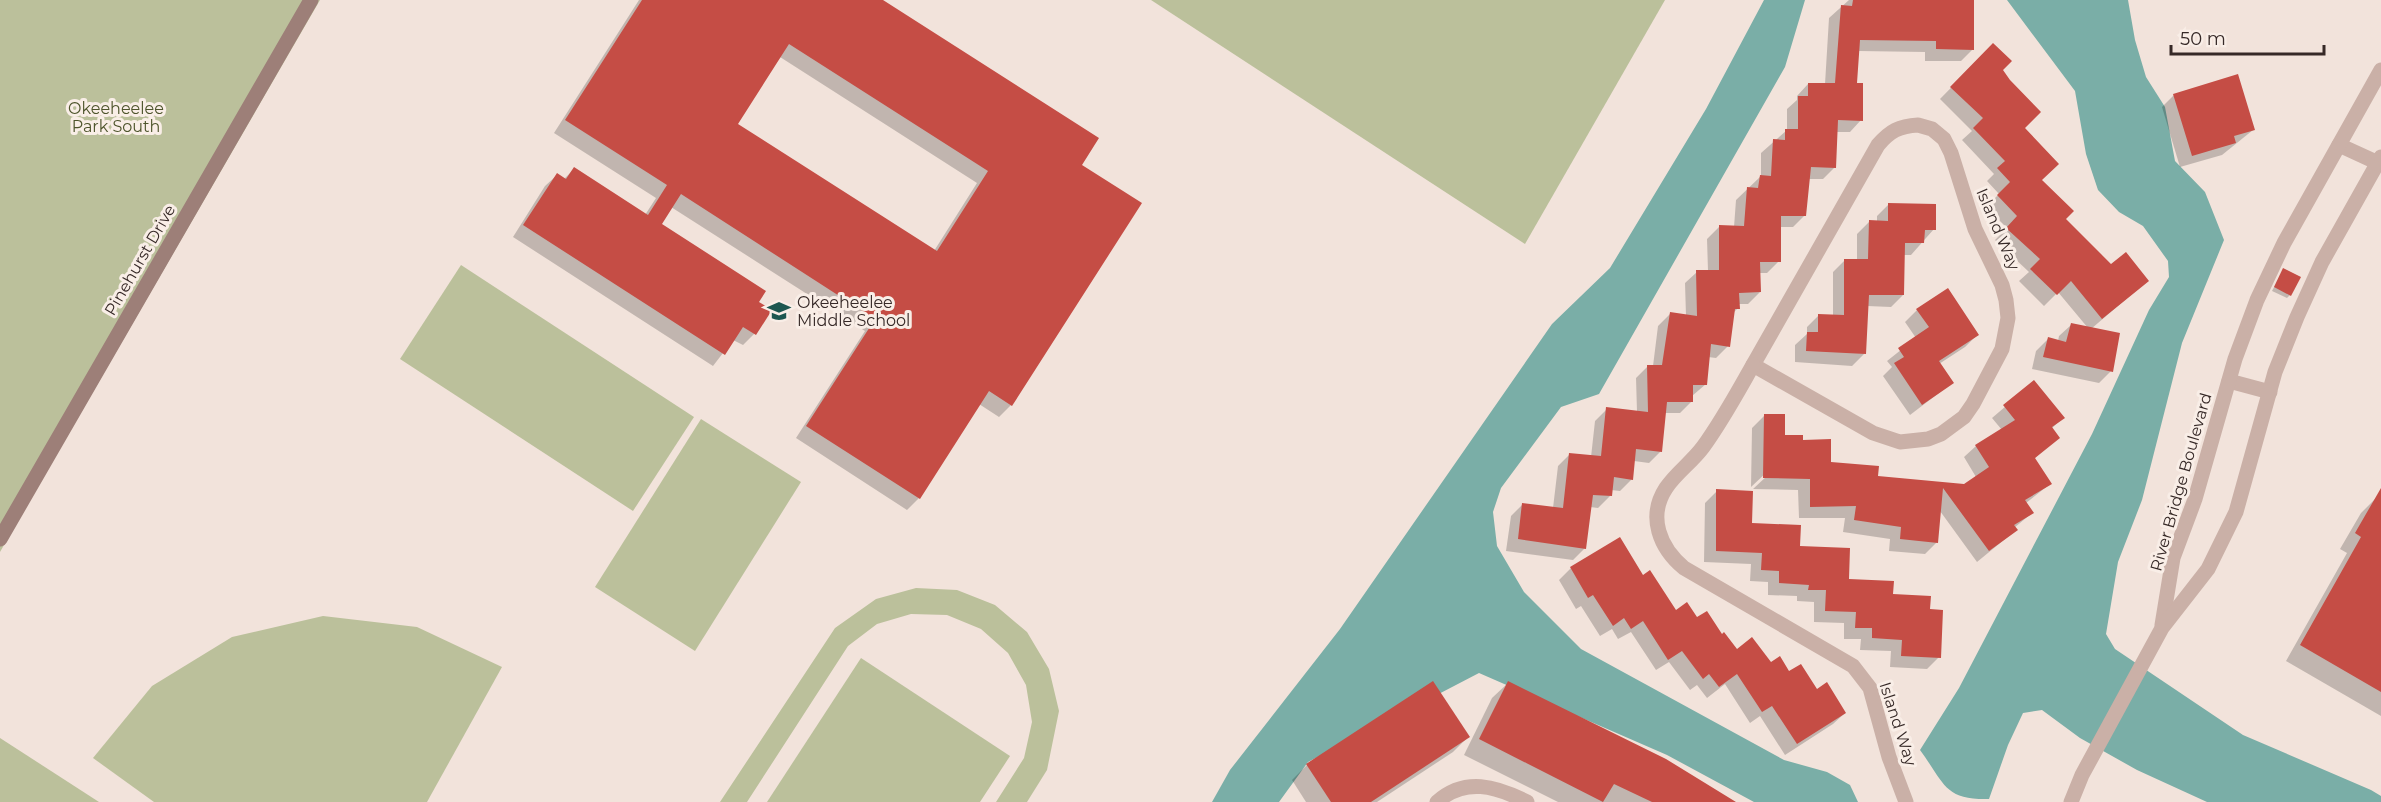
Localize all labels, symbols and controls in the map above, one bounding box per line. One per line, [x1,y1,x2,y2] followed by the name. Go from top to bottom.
[2171,18,2324,56] scale bar
[2180,28,2226,50] text: 50 m
[68,99,164,136] park label: Okeeheelee Park South
[1972,185,2024,273] street label: Island Way
[101,201,179,319] street label: Pinehurst Drive
[797,293,910,330] place label: Okeeheelee Middle School
[766,298,792,324] school or university icon: Okeeheelee Middle School
[2146,391,2216,573] street label: River Bridge Boulevard
[1876,680,1921,769] street label: Island Way

